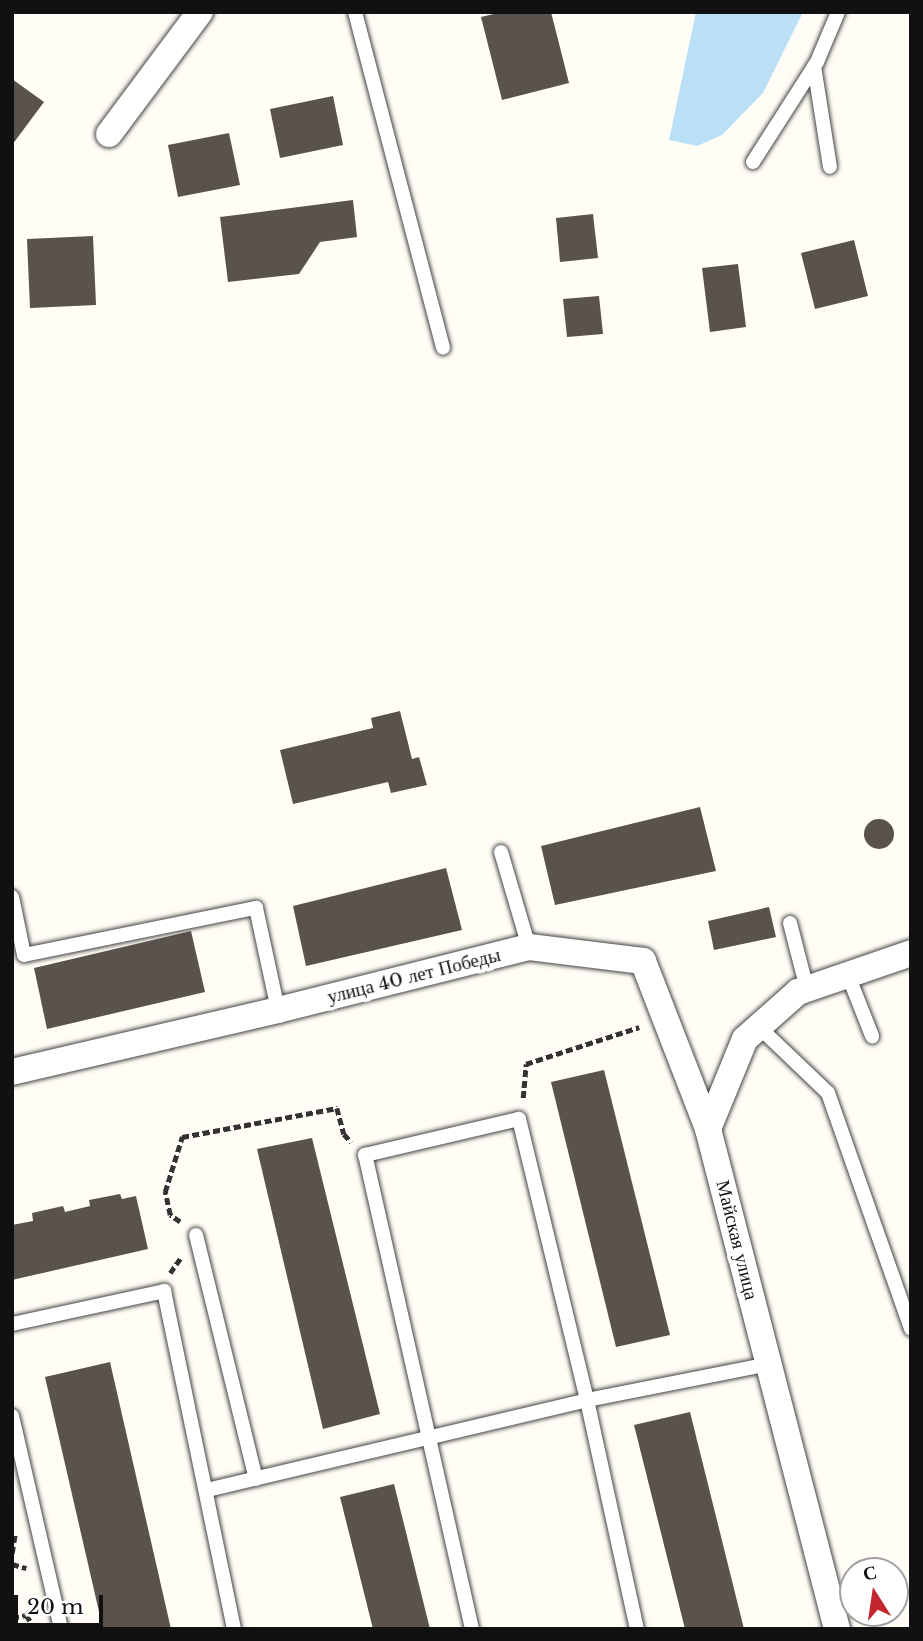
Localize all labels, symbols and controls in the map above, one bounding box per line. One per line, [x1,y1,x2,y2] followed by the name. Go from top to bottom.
[325,943,503,1009] street label: улица 40 лет Победы
[711,1178,763,1302] street label: Майская улица
[839,1557,909,1627] north arrow
[861,1560,879,1586] text: С
[18,1582,107,1626] scale bar
[27,1594,84,1620] text: 20 m

